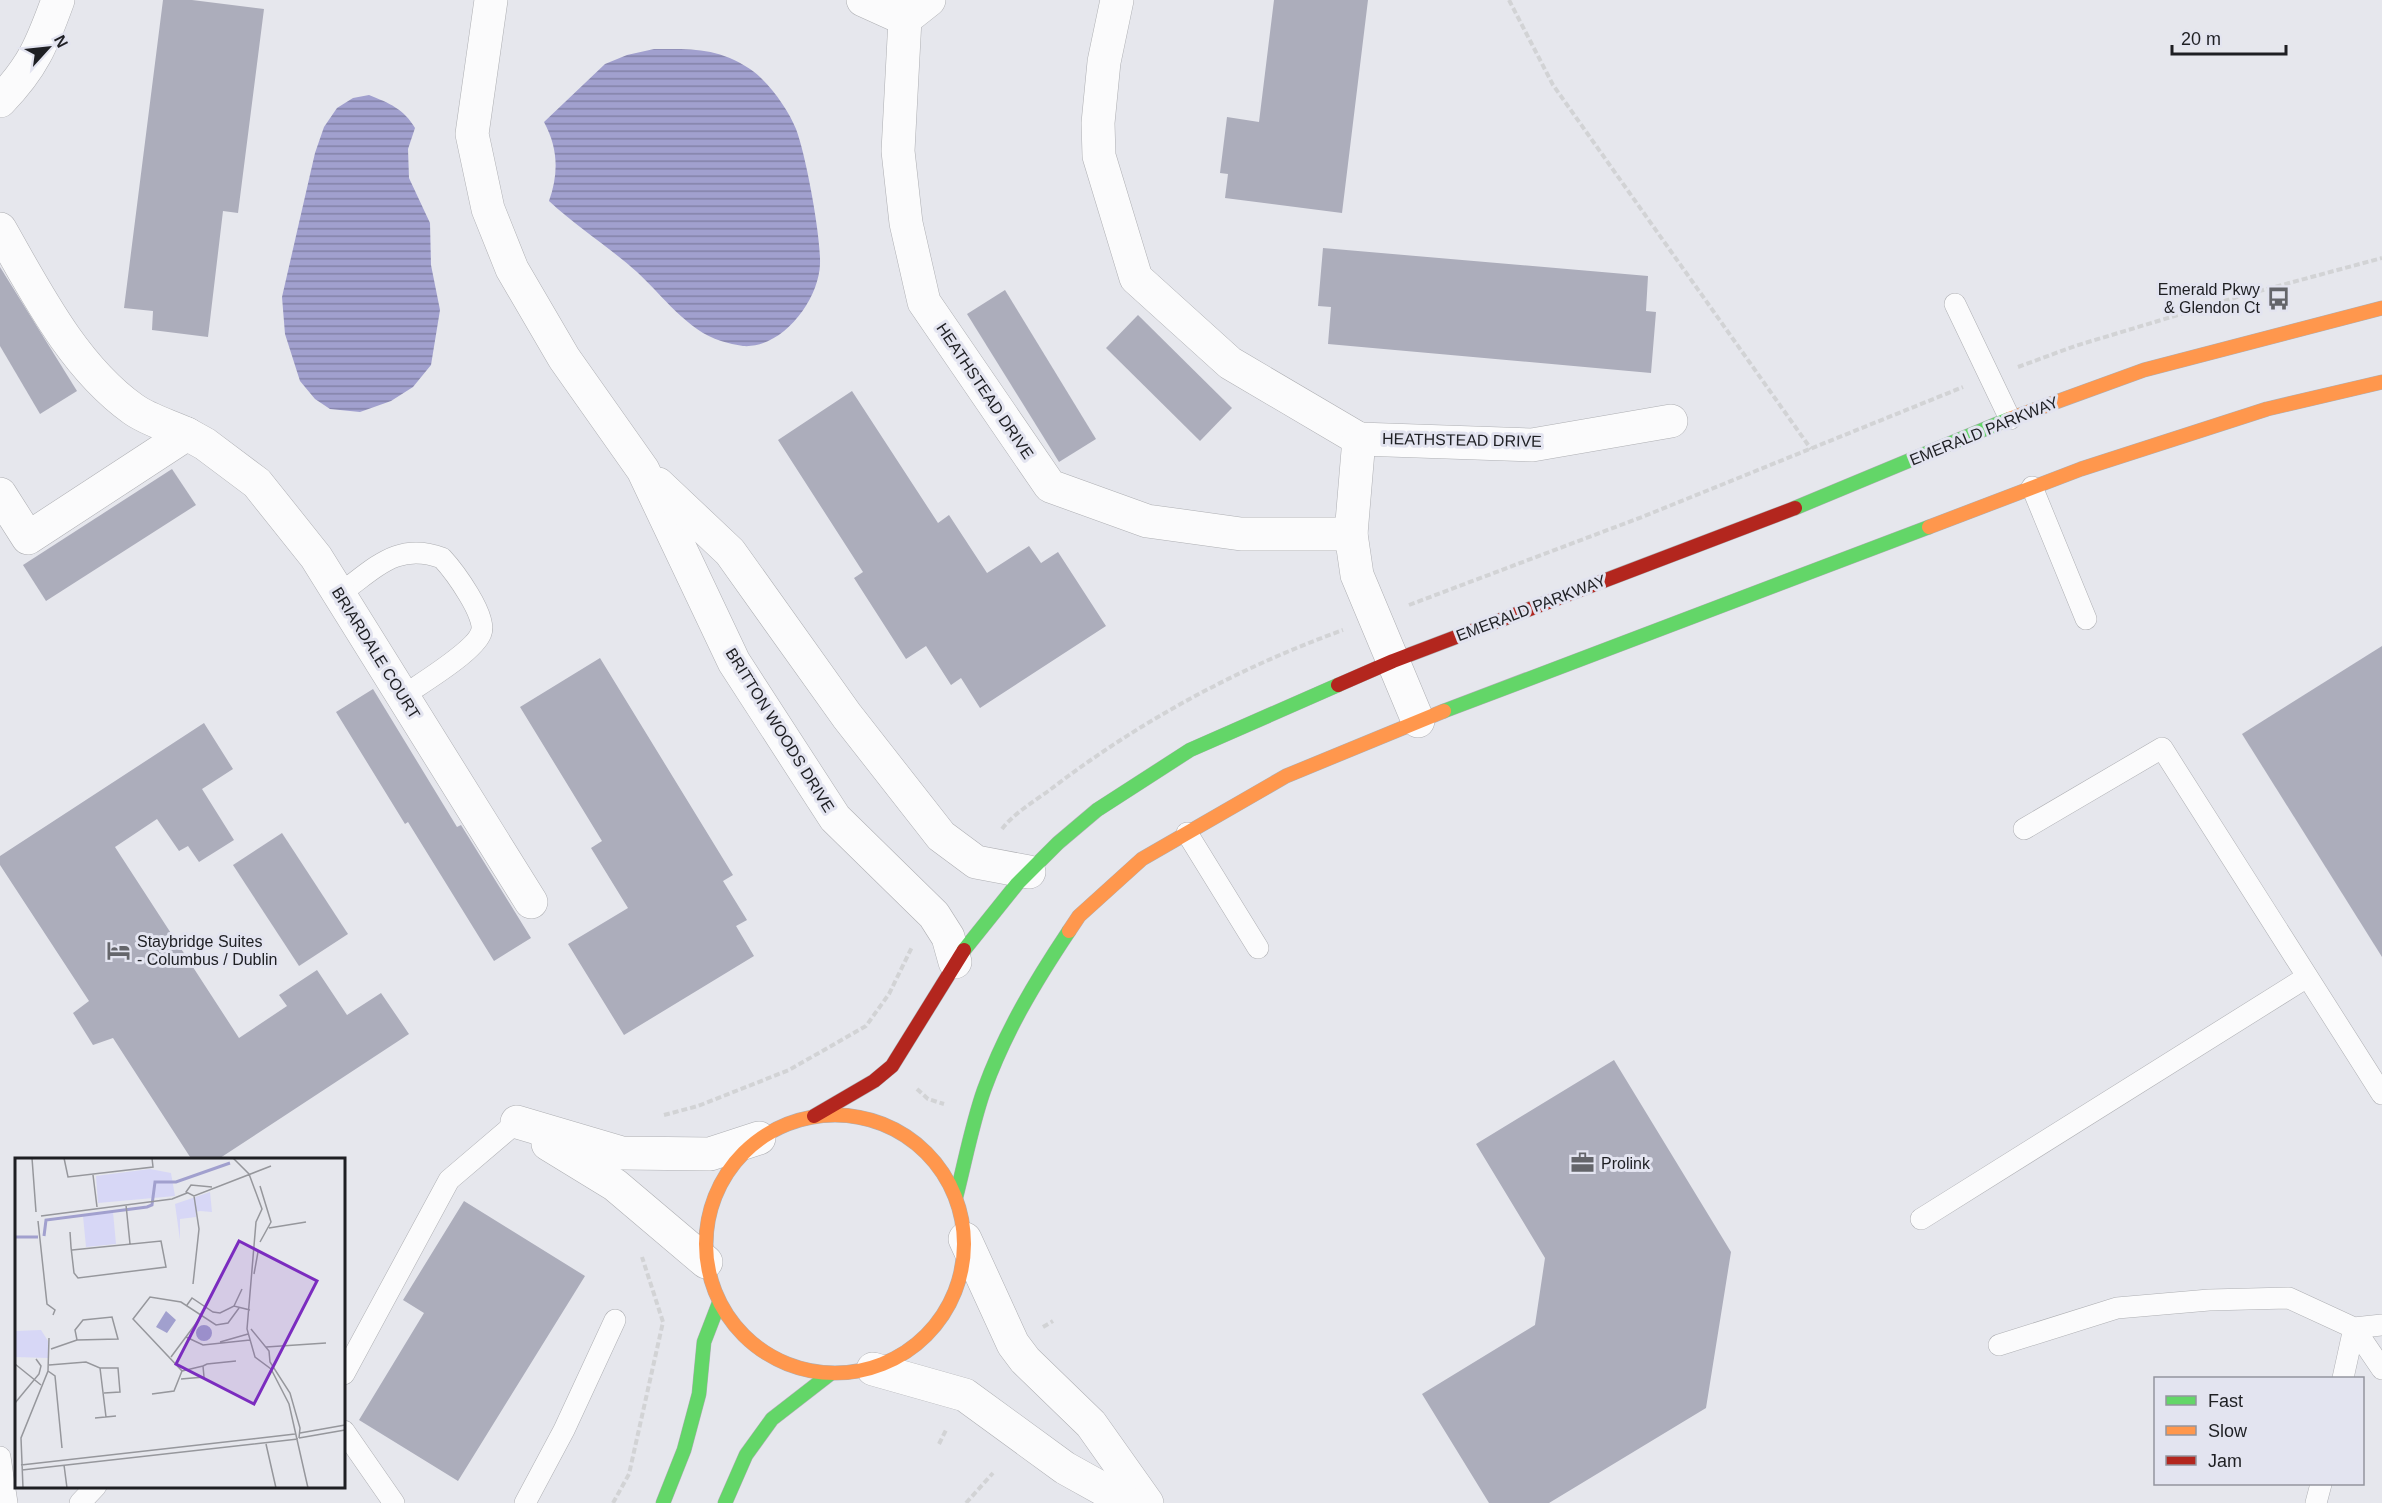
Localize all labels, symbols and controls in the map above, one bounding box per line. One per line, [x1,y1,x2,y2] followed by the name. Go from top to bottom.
[18,18,78,78] north arrow
[2172,18,2286,56] scale bar
[2181,29,2221,49] text: 20 m
[51,32,71,50] text: N
[2158,281,2261,316] place label: Emerald Pkwy & Glendon Ct
[2265,285,2291,311] bus stop icon: Emerald Pkwy & Glendon Ct
[933,320,1037,462] street label: HEATHSTEAD DRIVE
[1907,393,2061,469] street label: EMERALD PARKWAY
[1382,430,1542,450] street label: HEATHSTEAD DRIVE
[1454,571,1608,644] street label: EMERALD PARKWAY
[329,584,424,722] street label: BRIARDALE COURT
[722,645,838,815] street label: BRITTON WOODS DRIVE
[137,933,278,968] place label: Staybridge Suites - Columbus / Dublin
[106,937,132,963] hotel icon: Staybridge Suites - Columbus / Dublin
[1570,1150,1596,1176] office icon: Prolink
[1601,1155,1651,1172] place label: Prolink
[15,1158,345,1488] inset map
[2154,1377,2364,1485] legend
[2208,1391,2243,1411] text: Fast
[2208,1421,2248,1441] text: Slow
[2208,1451,2242,1471] text: Jam

